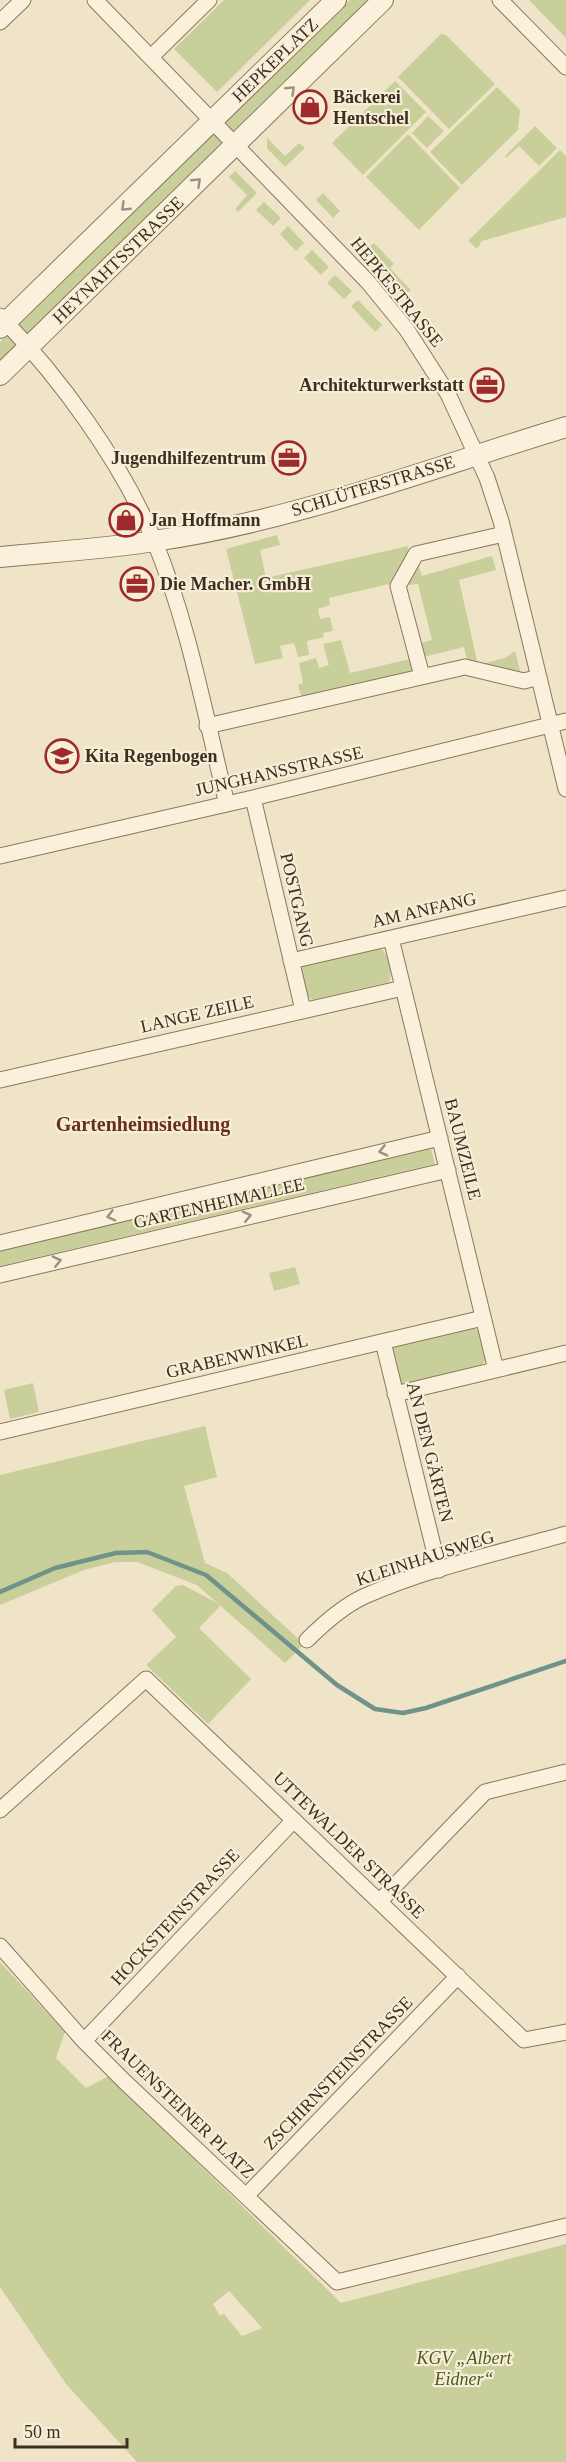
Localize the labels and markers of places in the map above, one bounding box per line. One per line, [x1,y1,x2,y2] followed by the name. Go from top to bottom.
[333,87,409,128] place label: Bäckerei Hentschel
[292,89,328,125] shop icon: Bäckerei Hentschel
[469,367,505,403] office icon: Architekturwerkstatt
[299,375,464,395] place label: Architekturwerkstatt
[271,440,307,476] office icon: Jugendhilfezentrum
[111,448,266,468] place label: Jugendhilfezentrum
[108,502,144,538] shop icon: Jan Hoffmann
[149,510,261,530] place label: Jan Hoffmann
[119,566,155,602] office icon: Die Macher. GmbH
[160,574,311,594] place label: Die Macher. GmbH
[44,738,80,774] school or university icon: Kita Regenbogen
[85,746,218,766] place label: Kita Regenbogen

